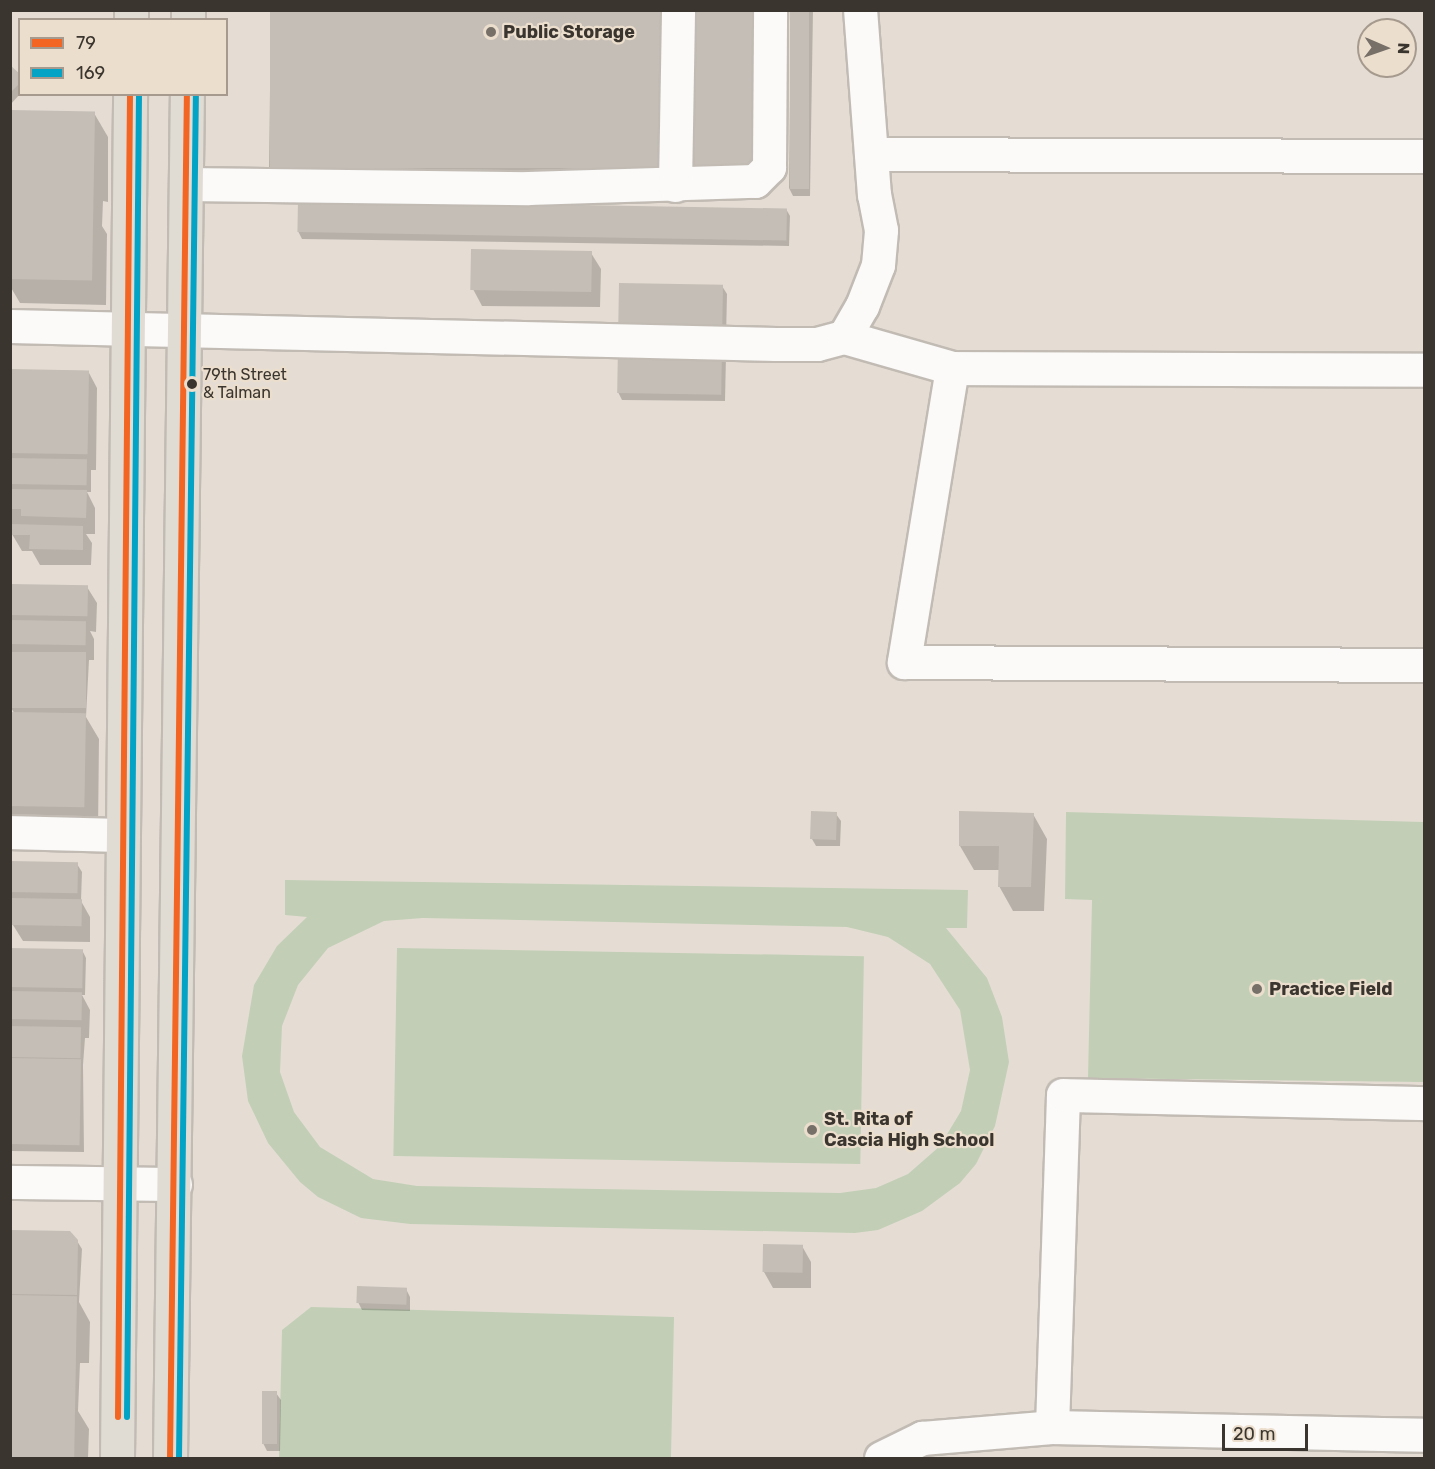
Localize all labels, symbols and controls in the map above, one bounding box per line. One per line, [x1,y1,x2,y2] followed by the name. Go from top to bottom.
[18,18,228,96] legend
[1357,18,1417,78] north arrow
[503,21,635,43] place label: Public Storage
[484,25,498,39] marker: Public Storage
[76,32,96,54] text: 79
[1394,42,1413,55] text: N
[76,62,105,84] text: 169
[203,365,287,403] place label: 79th Street & Talman
[186,378,198,390] marker: 79th Street & Talman
[1269,978,1393,1000] place label: Practice Field
[1250,982,1264,996] marker: Practice Field
[824,1109,994,1152] place label: St. Rita of Cascia High School
[805,1123,819,1137] marker: St. Rita of Cascia High School
[1225,1412,1310,1450] scale bar
[1233,1423,1275,1445] text: 20 m

